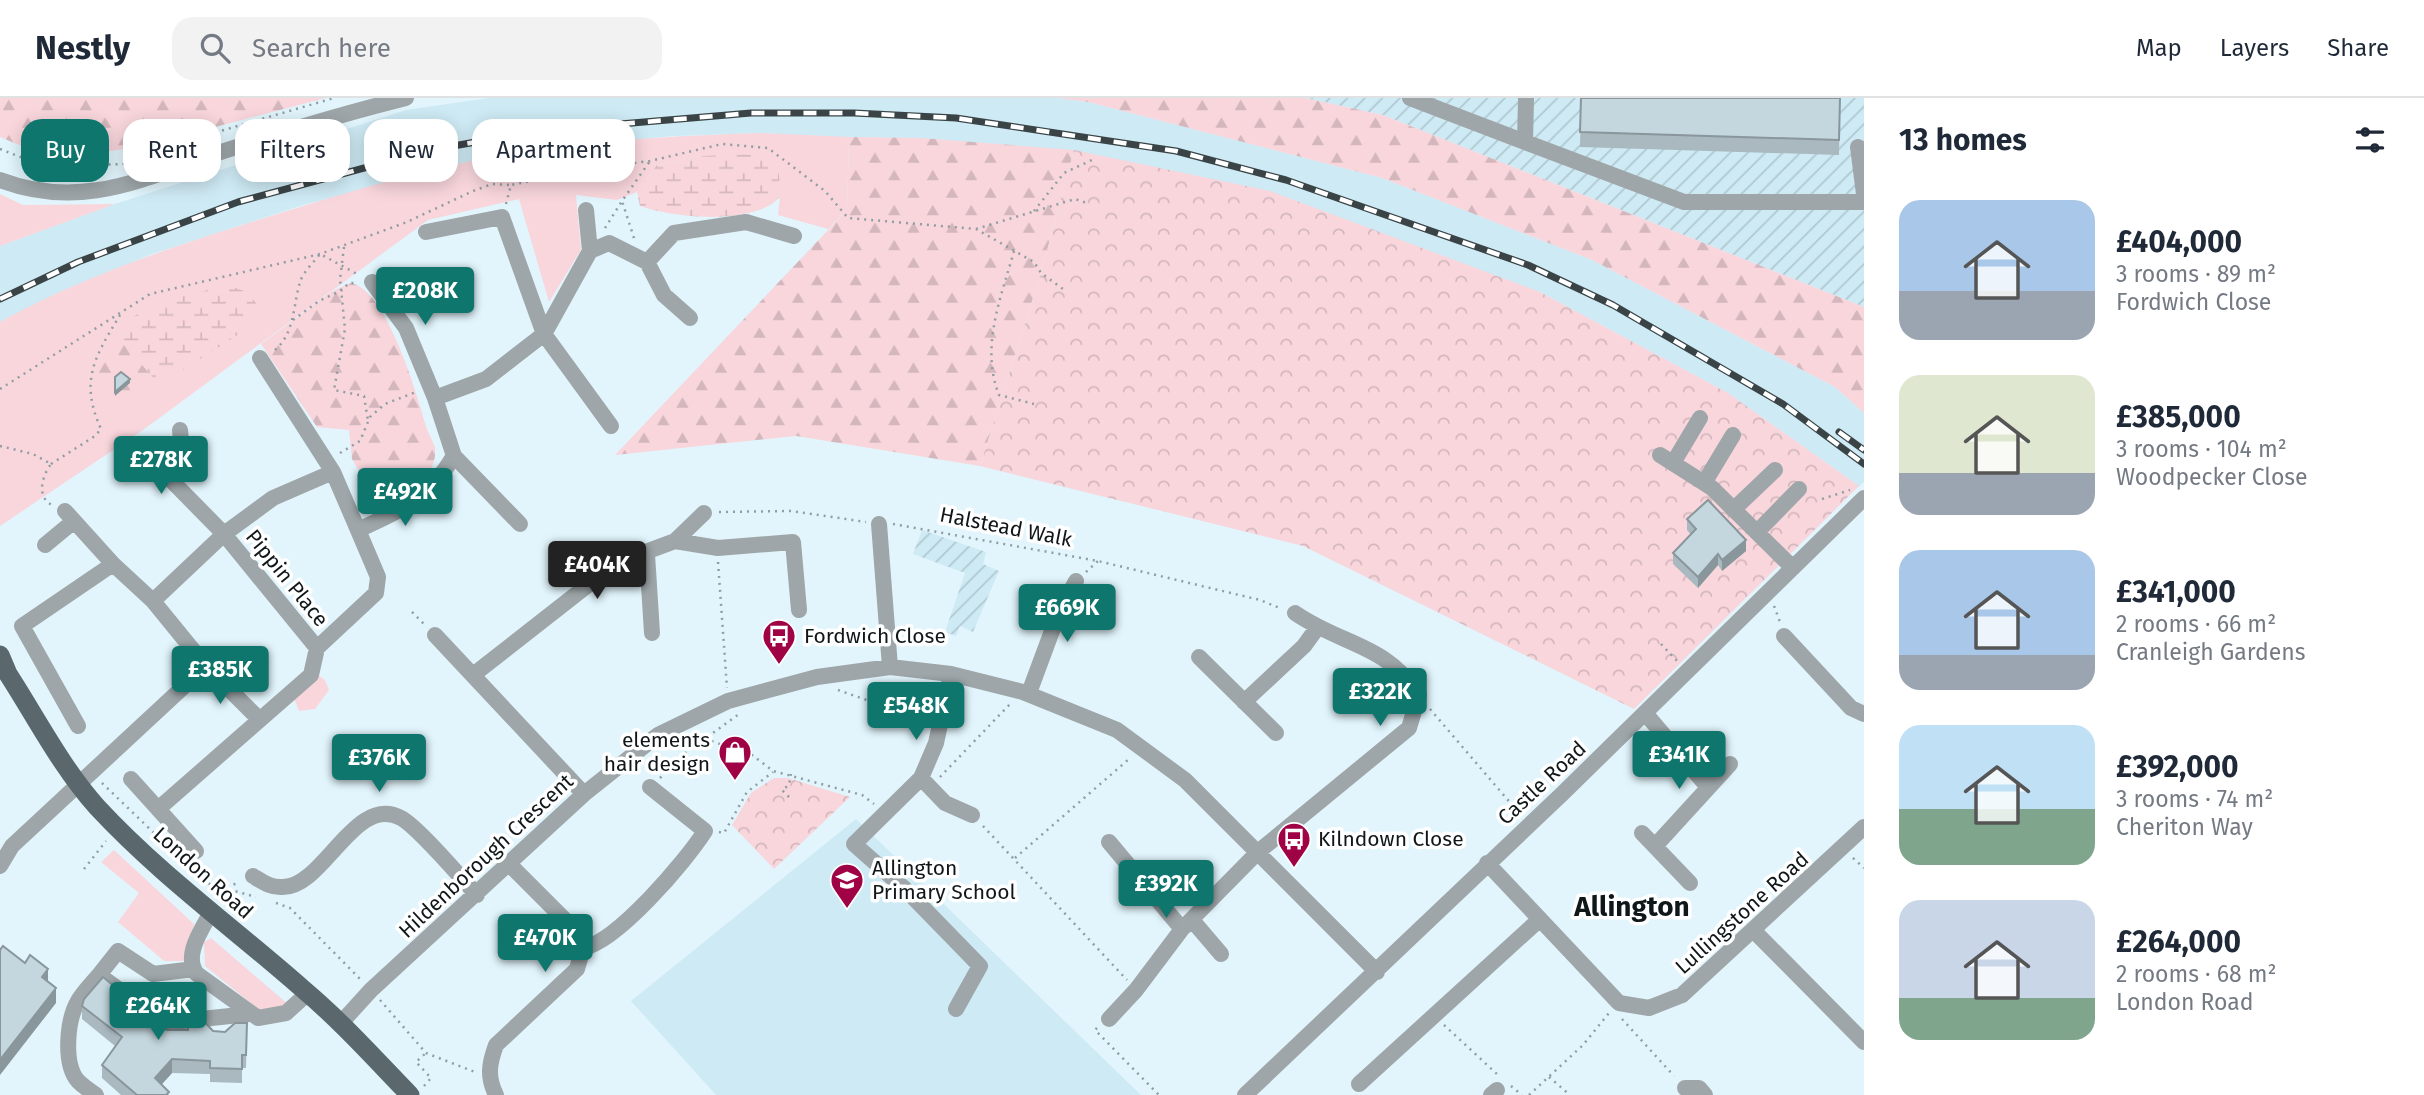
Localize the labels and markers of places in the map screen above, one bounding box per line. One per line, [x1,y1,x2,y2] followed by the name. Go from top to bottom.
[376,268,474,327] pin: £208K
[112,436,210,496] pin: £278K
[356,468,454,528] pin: £492K
[548,542,646,601] pin: £404K
[1018,584,1116,644] pin: £669K
[760,617,798,666] bus stop icon: Fordwich Close
[804,623,946,649] place label: Fordwich Close
[171,646,269,706] pin: £385K
[1331,668,1429,728] pin: £322K
[867,682,965,742] pin: £548K
[604,727,710,777] place label: elements hair design
[1630,732,1728,791] pin: £341K
[716,733,754,782] shop icon: elements hair design
[330,734,428,794] pin: £376K
[1275,820,1313,869] bus stop icon: Kilndown Close
[1318,826,1464,852] place label: Kilndown Close
[872,855,1016,905] place label: Allington Primary School
[1117,860,1215,920] pin: £392K
[828,861,866,910] school or university icon: Allington Primary School
[496,914,594,974] pin: £470K
[109,982,207,1042] pin: £264K

